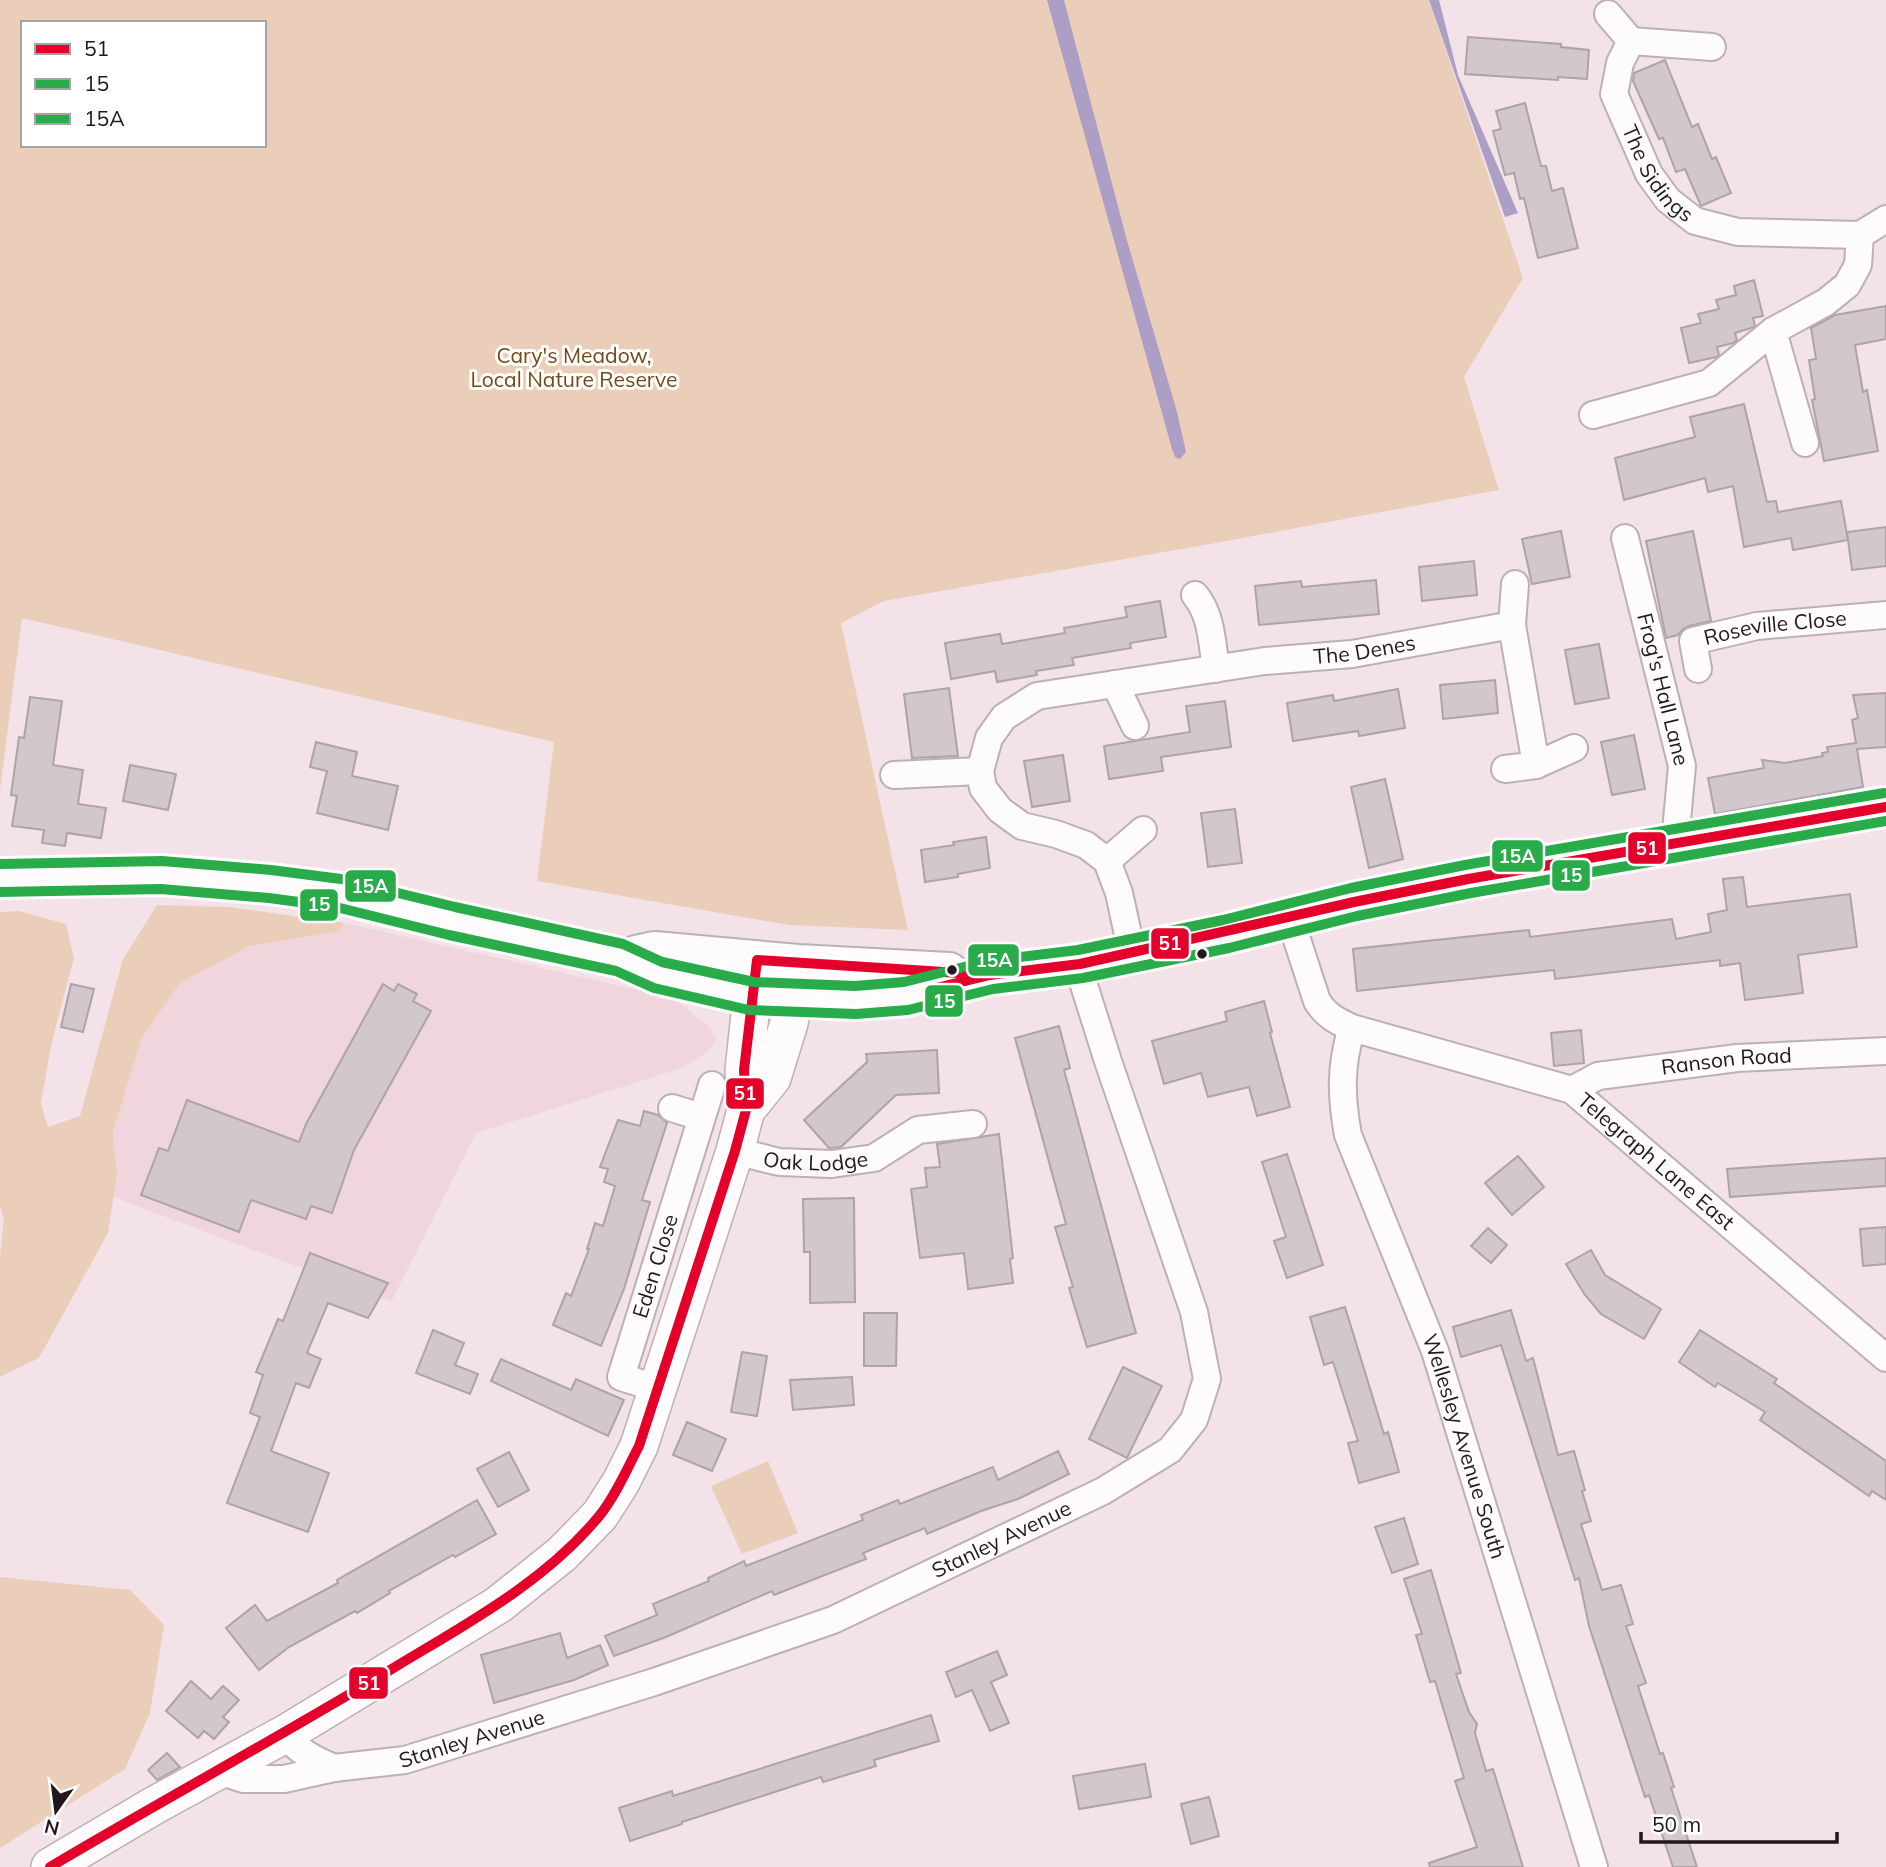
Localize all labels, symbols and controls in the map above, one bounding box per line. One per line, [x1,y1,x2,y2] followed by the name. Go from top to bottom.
[21,21,266,147] legend
[84,35,109,61] text: 51
[84,70,109,96] text: 15
[84,105,125,131] text: 15A
[1617,121,1699,227] street label: The Sidings
[470,342,678,392] park label: Cary's Meadow, Local Nature Reserve
[1701,604,1848,650] street label: Roseville Close
[1632,610,1695,768] street label: Frog's Hall Lane
[1312,629,1418,669] street label: The Denes
[1627,831,1667,865] line badge: 51
[1636,836,1658,860] text: 51
[1491,839,1544,873] line badge: 15A
[1498,844,1536,868] text: 15A
[1551,859,1591,892] line badge: 15
[1560,863,1582,887] text: 15
[344,869,397,903] line badge: 15A
[351,874,389,898] text: 15A
[299,888,339,922] line badge: 15
[308,892,330,916] text: 15
[1150,927,1190,960] line badge: 51
[1159,931,1181,955] text: 51
[967,943,1020,977] line badge: 15A
[1195,947,1209,961] unlabelled marker
[975,948,1013,972] text: 15A
[945,963,959,977] unlabelled marker
[924,984,964,1018] line badge: 15
[933,989,955,1013] text: 15
[1660,1041,1792,1080] street label: Ranson Road
[725,1077,765,1110] line badge: 51
[734,1081,756,1105] text: 51
[1573,1087,1740,1235] street label: Telegraph Lane East
[761,1145,870,1176] street label: Oak Lodge
[626,1211,683,1321] street label: Eden Close
[1417,1330,1512,1562] street label: Wellesley Avenue South
[927,1494,1075,1583] street label: Stanley Avenue
[348,1666,389,1700] line badge: 51
[358,1671,380,1695] text: 51
[395,1703,548,1773] street label: Stanley Avenue
[21,1776,91,1846] north arrow
[1641,1800,1837,1844] scale bar
[1652,1811,1701,1837] text: 50 m
[42,1814,62,1841] text: N

